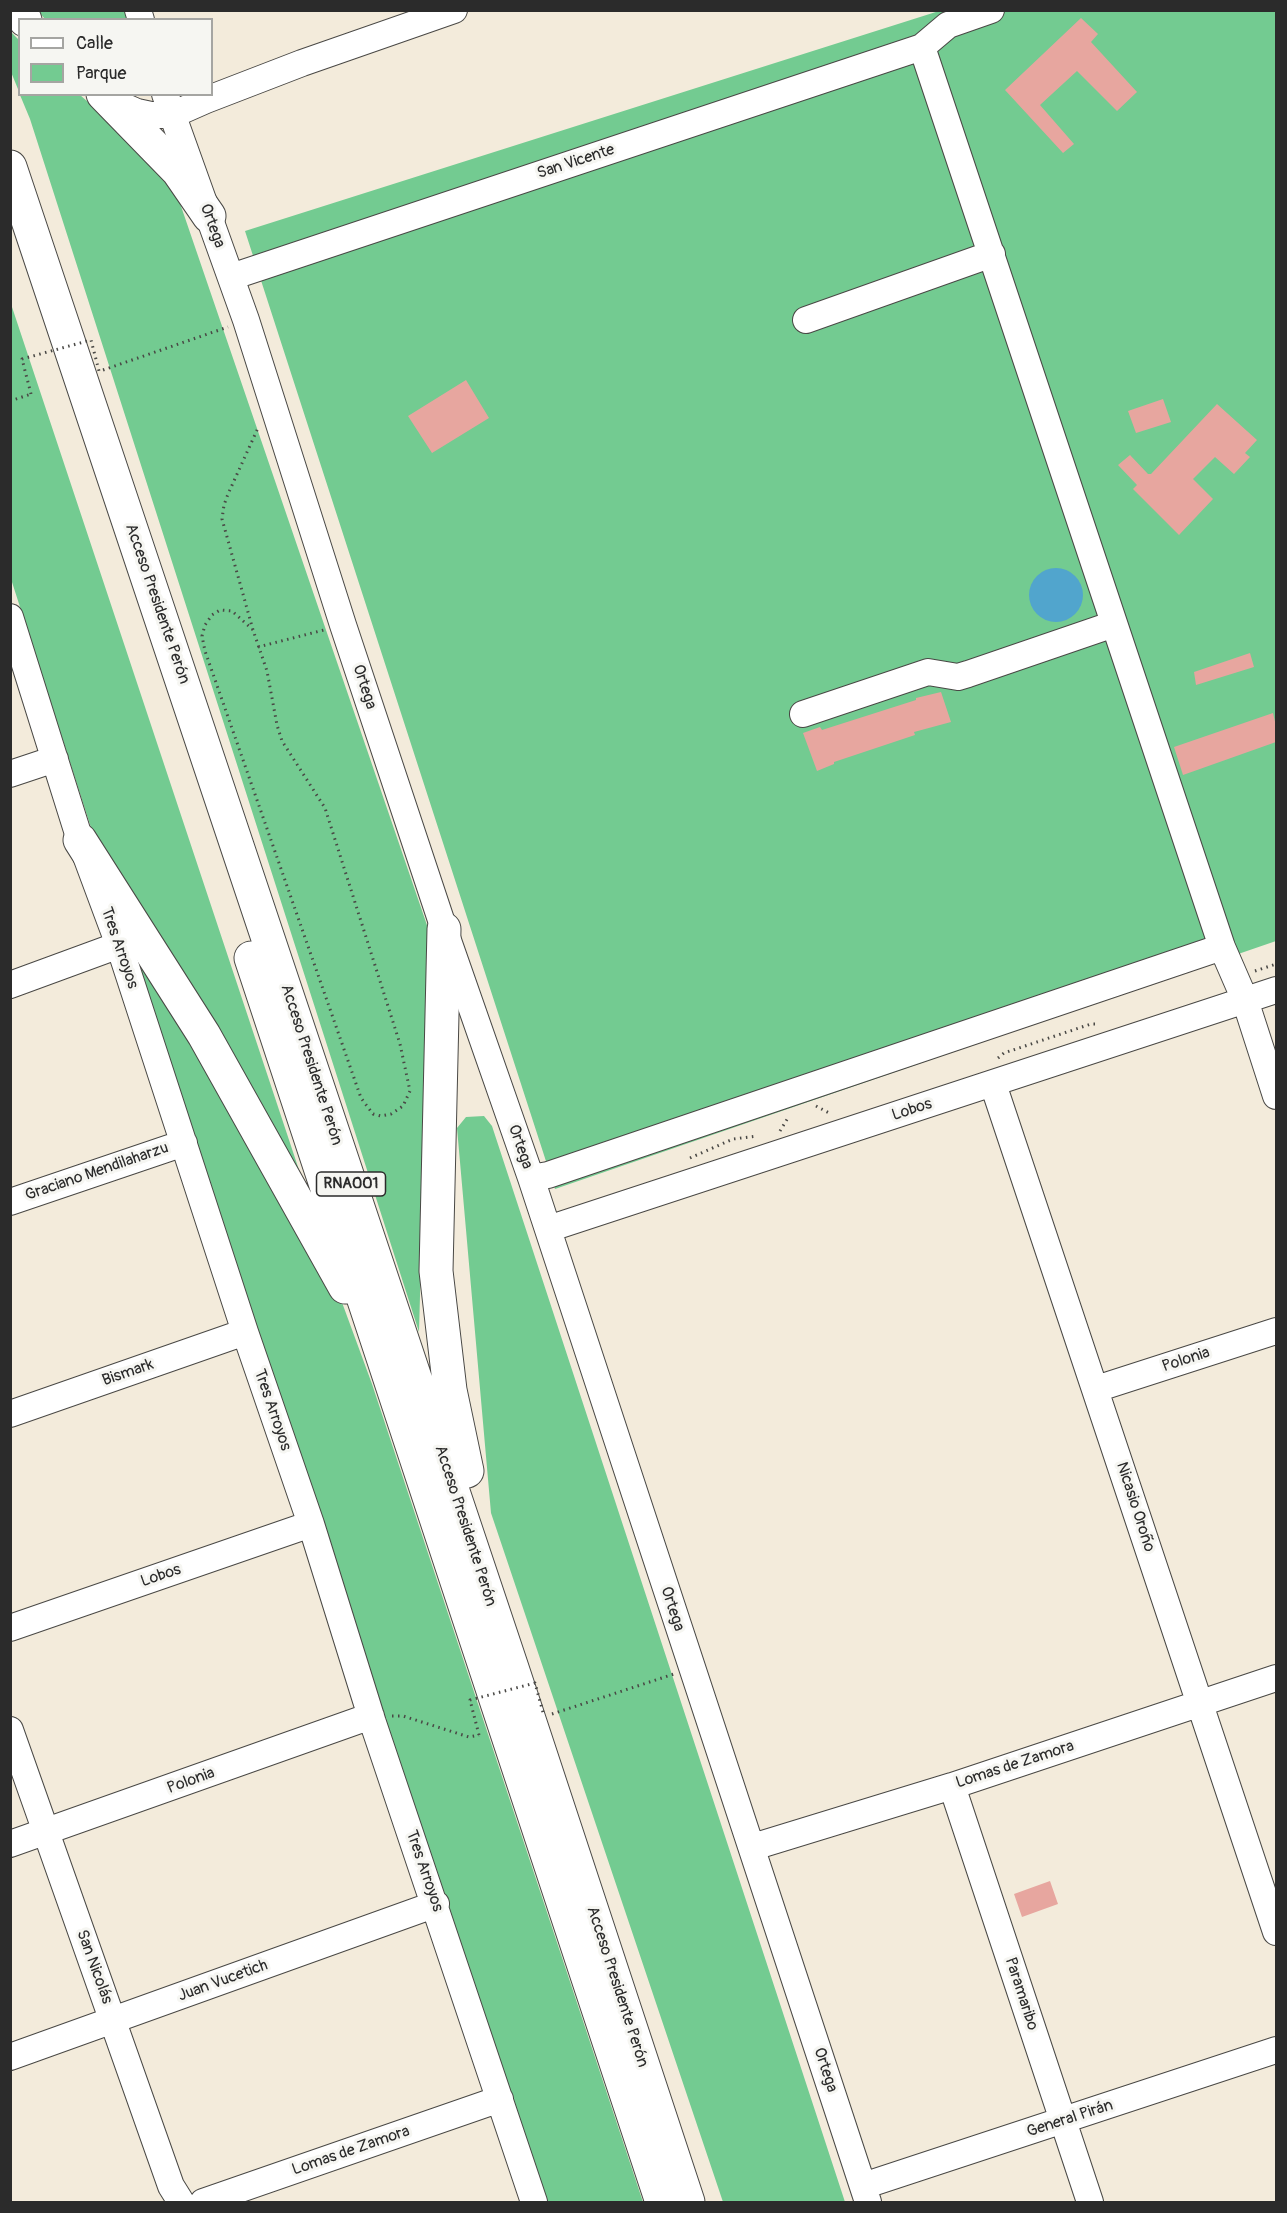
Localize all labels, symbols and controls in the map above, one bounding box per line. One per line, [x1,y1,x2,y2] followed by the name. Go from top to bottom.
[18,18,213,96] legend
[76,32,113,55] text: Calle
[76,62,126,85] text: Parque
[535,140,617,184] street label: San Vicente
[195,201,229,251] street label: Ortega
[121,521,193,687] street label: Acceso Presidente Perón
[348,662,380,712] street label: Ortega
[96,905,142,991] street label: Tres Arroyos
[276,982,346,1148] street label: Acceso Presidente Perón
[889,1095,935,1125] street label: Lobos
[503,1122,537,1172] street label: Ortega
[23,1138,171,1206] street label: Graciano Mendilaharzu
[316,1172,386,1196] road number: RNA001
[1160,1343,1212,1377] street label: Polonia
[100,1355,156,1391] street label: Bismark
[249,1367,295,1453] street label: Tres Arroyos
[430,1443,500,1609] street label: Acceso Presidente Perón
[1111,1460,1159,1554] street label: Nicasio Oroño
[138,1560,184,1592] street label: Lobos
[656,1584,688,1634] street label: Ortega
[954,1737,1076,1793] street label: Lomas de Zamora
[165,1764,217,1798] street label: Polonia
[401,1828,447,1914] street label: Tres Arroyos
[582,1904,652,2070] street label: Acceso Presidente Perón
[72,1927,116,2007] street label: San Nicolás
[1000,1955,1042,2033] street label: Paramaribo
[176,1956,270,2006] street label: Juan Vucetich
[809,2045,841,2095] street label: Ortega
[1024,2096,1116,2142] street label: General Pirán
[290,2122,412,2180] street label: Lomas de Zamora

